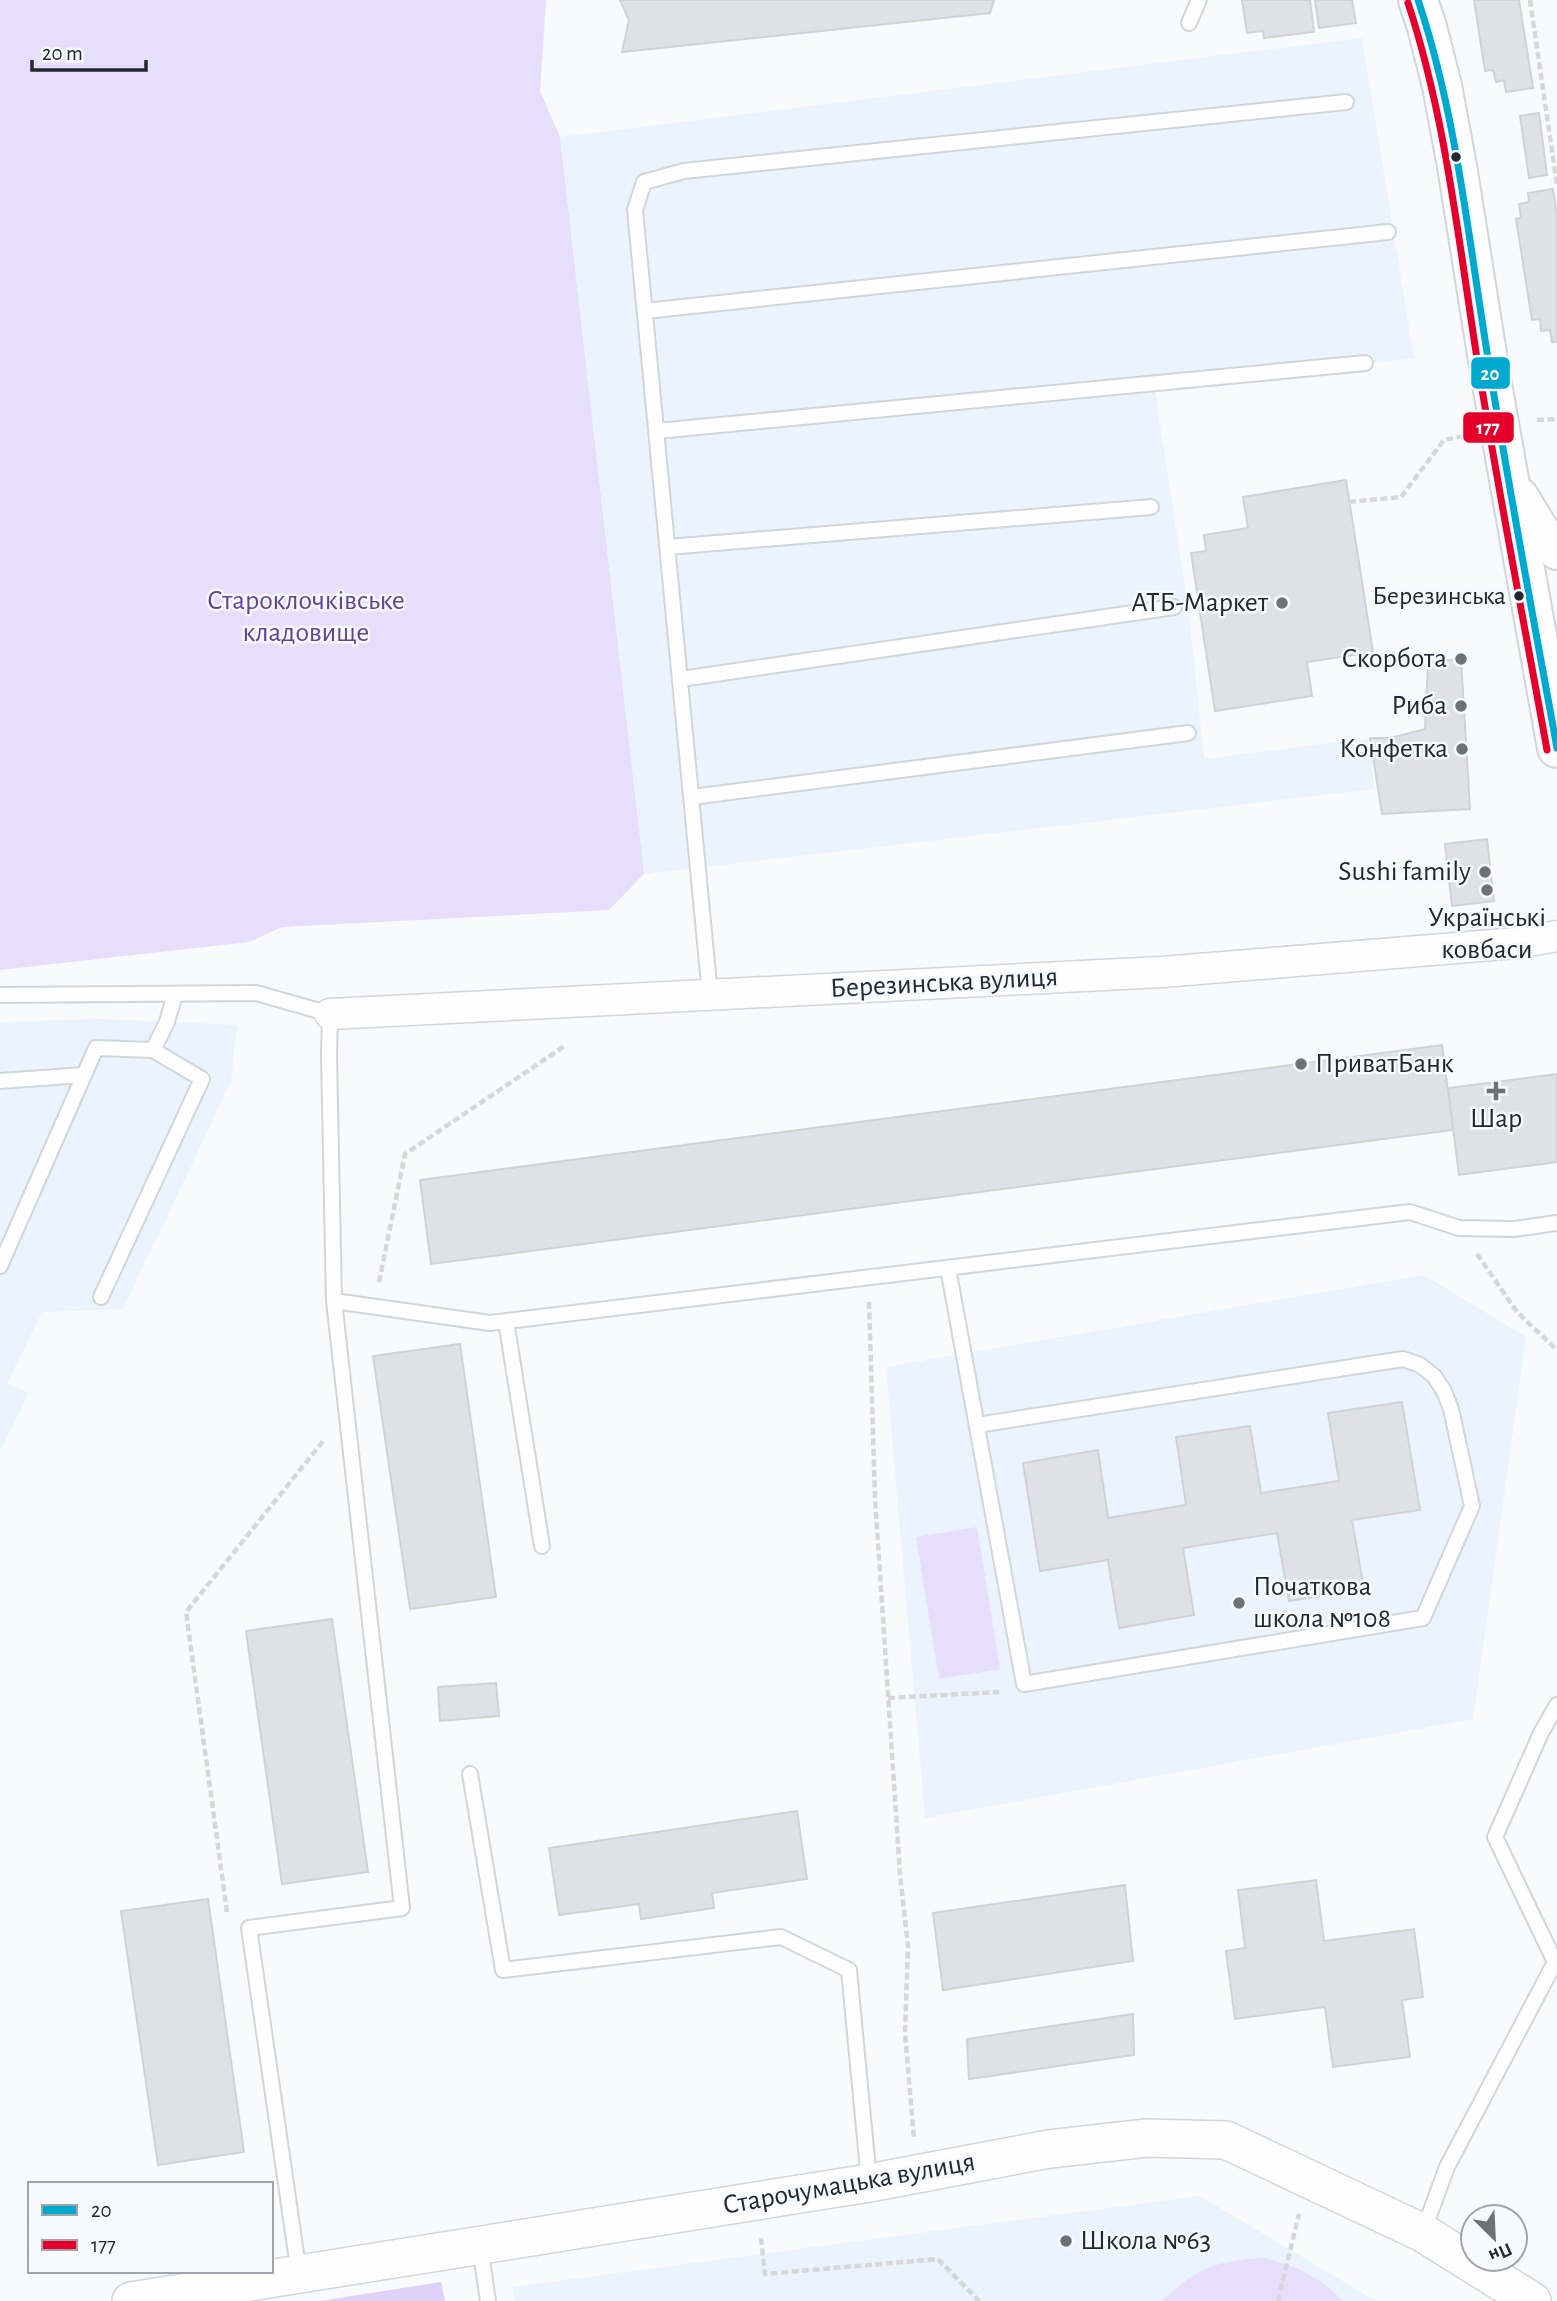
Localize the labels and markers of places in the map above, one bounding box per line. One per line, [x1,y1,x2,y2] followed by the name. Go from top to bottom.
[1449,150,1463,164] unlabelled marker
[1372,583,1506,609] place label: Березинська
[1131,589,1269,617] place label: АТБ-Маркет
[1512,589,1526,603] marker: Березинська
[1274,595,1290,611] marker: АТБ-Маркет
[1341,645,1447,673] place label: Скорбота
[1453,651,1469,667] marker: Скорбота
[1391,692,1447,720] place label: Риба
[1453,698,1469,714] marker: Риба
[1339,735,1448,763] place label: Конфетка
[1454,741,1470,757] marker: Конфетка
[1338,858,1471,886] place label: Sushi family
[1477,864,1493,880] marker: Sushi family
[1479,882,1495,898] marker: Українські ковбаси
[1428,904,1546,964] place label: Українські ковбаси
[1315,1050,1454,1078] place label: ПриватБанк
[1293,1056,1309,1072] marker: ПриватБанк
[1488,1083,1504,1099] marker: Шар
[1470,1105,1522,1133] place label: Шар
[1253,1573,1391,1633] place label: Початкова школа №108
[1231,1595,1247,1611] marker: Початкова школа №108
[1080,2227,1211,2255] place label: Школа №63
[1058,2233,1074,2249] marker: Школа №63

